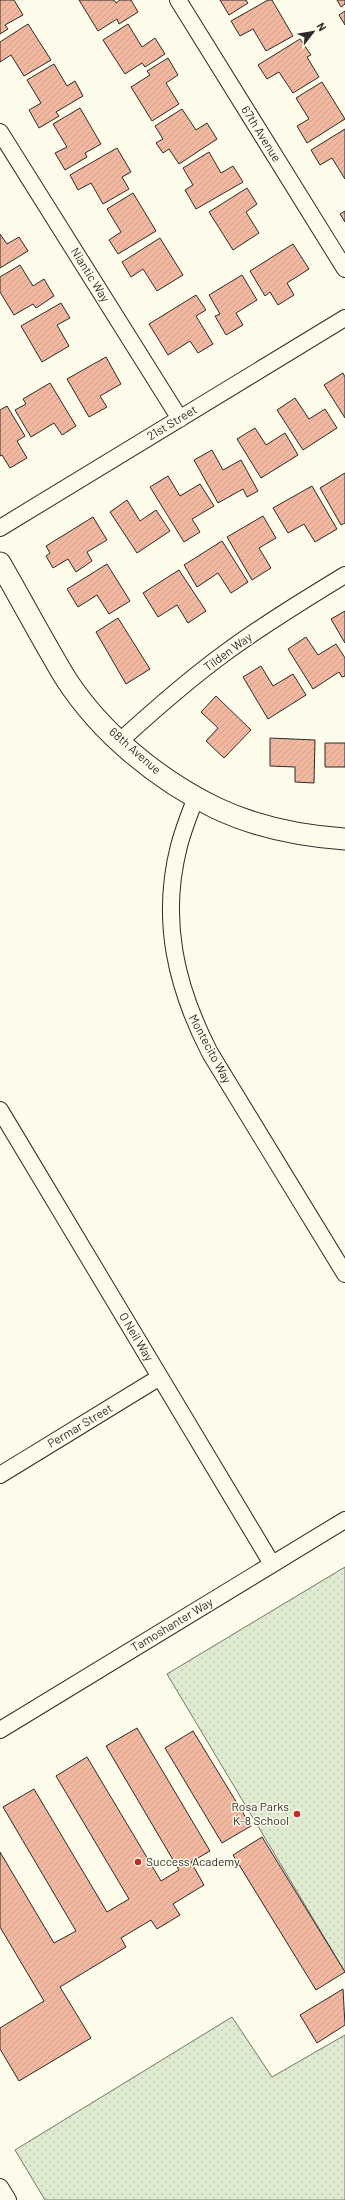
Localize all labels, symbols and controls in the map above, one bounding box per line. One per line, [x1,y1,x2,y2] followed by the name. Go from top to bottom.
[293,12,333,52] north arrow
[315,20,329,33] text: N
[239,103,285,164] street label: 67th Avenue
[69,245,113,305] street label: Niantic Way
[144,402,199,443] street label: 21st Street
[201,629,254,673] street label: Tilden Way
[107,724,164,776] street label: 68th Avenue
[187,1012,235,1086] street label: Montecito Way
[117,1310,157,1364] street label: O Neil Way
[44,1400,114,1450] street label: Permar Street
[128,1594,215,1654] street label: Tamoshanter Way
[232,1799,289,1827] place label: Rosa Parks K-8 School
[292,1809,302,1819] marker: Rosa Parks K-8 School
[146,1854,240,1868] place label: Success Academy
[133,1857,143,1867] marker: Success Academy

